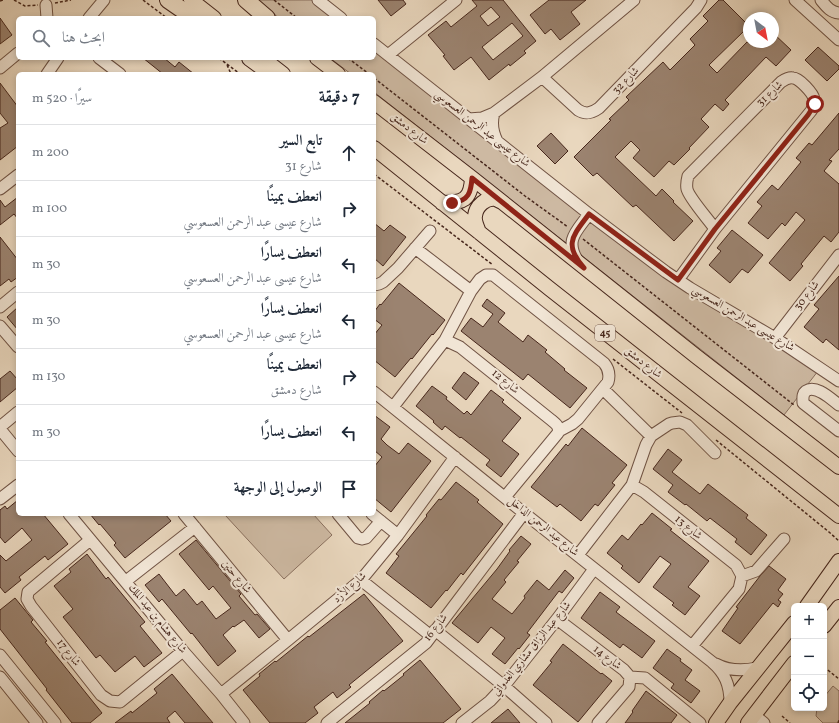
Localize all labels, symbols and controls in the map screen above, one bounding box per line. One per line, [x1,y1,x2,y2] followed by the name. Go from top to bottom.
[743,12,779,48] north arrow
[16,16,376,60] search box
[30,27,52,49] icon: search
[62,28,105,49] text: ابحث هنا
[609,64,644,99] street label: شارع 32
[753,78,787,111] street label: شارع 31
[319,86,360,109] text: 7 دقيقة
[430,87,533,173] street label: شارع عيسى عبد الرحمن العسعوسي
[32,90,92,108] text: سيرًا · 520 m
[806,95,824,113] route start
[387,110,431,149] street label: شارع دمشق
[280,131,322,152] text: تابع السير
[338,142,360,164] icon: ahead
[32,144,69,162] text: 200 m
[285,158,322,176] text: شارع 31
[267,187,322,208] text: انعطف يمينًا
[443,194,461,212] route end
[338,198,360,220] icon: right
[32,200,67,218] text: 100 m
[184,214,322,232] text: شارع عيسى عبد الرحمن العسعوسي
[261,243,322,264] text: انعطف يسارًا
[338,254,360,276] icon: left
[32,256,60,274] text: 30 m
[184,270,322,288] text: شارع عيسى عبد الرحمن العسعوسي
[791,278,824,314] street label: شارع 30
[688,282,797,357] street label: شارع عيسى عبد الرحمن العسعوسي
[261,299,322,320] text: انعطف يسارًا
[338,310,360,332] icon: left
[32,312,60,330] text: 30 m
[595,325,615,341] road number: 45
[184,326,322,344] text: شارع عيسى عبد الرحمن العسعوسي
[621,344,665,383] street label: شارع دمشق
[267,355,322,376] text: انعطف يمينًا
[338,366,360,388] icon: right
[487,366,522,399] street label: شارع 12
[32,368,65,386] text: 130 m
[271,382,322,400] text: شارع دمشق
[261,422,322,443] text: انعطف يسارًا
[338,422,360,444] icon: left
[32,424,60,442] text: 30 m
[234,478,322,499] text: الوصول إلى الوجهة
[338,478,360,500] icon: arrive
[504,494,582,561] street label: شارع عبد الرحمن الداخل
[671,512,705,544] street label: شارع 13
[217,557,254,598] street label: شارع حنين
[329,568,371,608] street label: شارع الأزد
[124,581,190,658] street label: شارع هشام بن عبد الملك
[489,599,576,700] street label: شارع عبد الرزاق مشاري العدواني
[791,603,827,711] map controls
[791,603,827,639] button: +
[421,611,452,646] street label: شارع 16
[52,636,83,670] street label: شارع 17
[791,639,827,675] button: −
[589,642,624,674] street label: شارع 14
[791,675,827,711] button: locate

